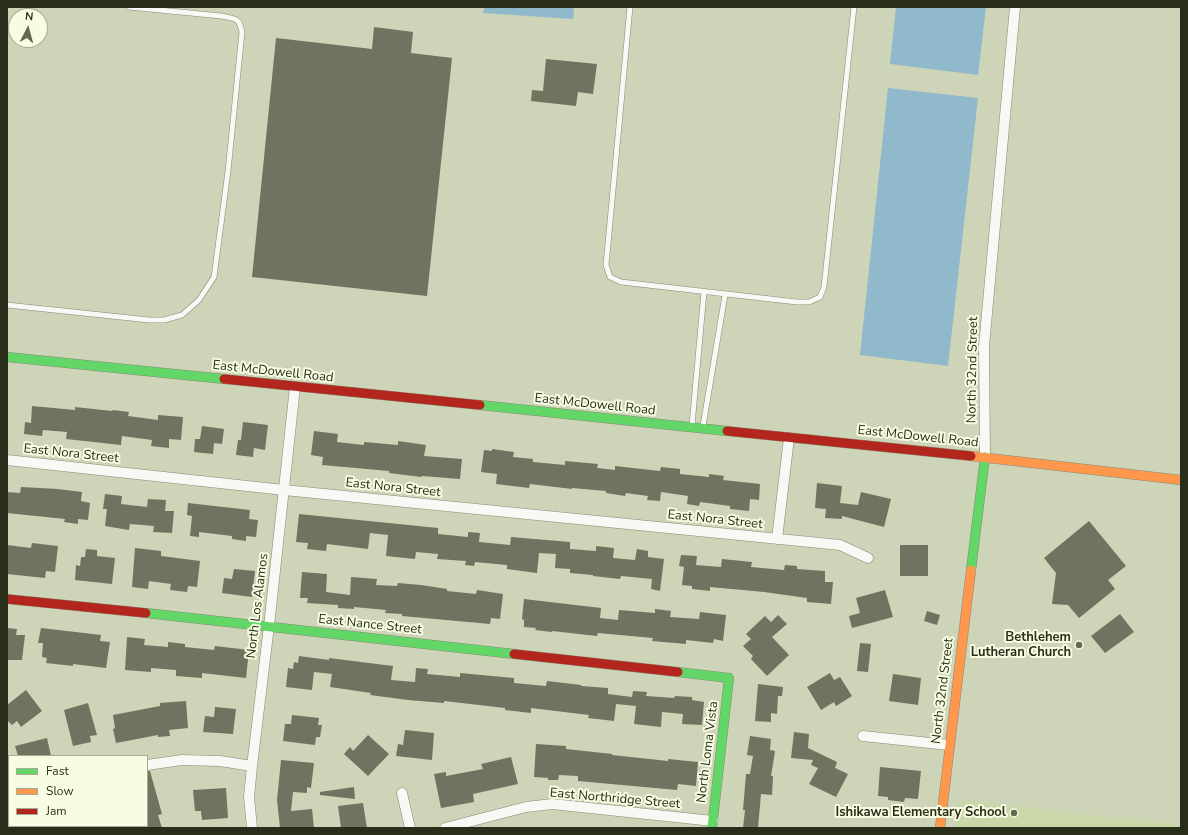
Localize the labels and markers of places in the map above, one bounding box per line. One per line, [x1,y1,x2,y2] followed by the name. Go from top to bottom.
[971,630,1071,661] place label: Bethlehem Lutheran Church
[1074,640,1084,650] marker: Bethlehem Lutheran Church
[836,805,1006,821] place label: Ishikawa Elementary School
[1009,808,1019,818] marker: Ishikawa Elementary School

